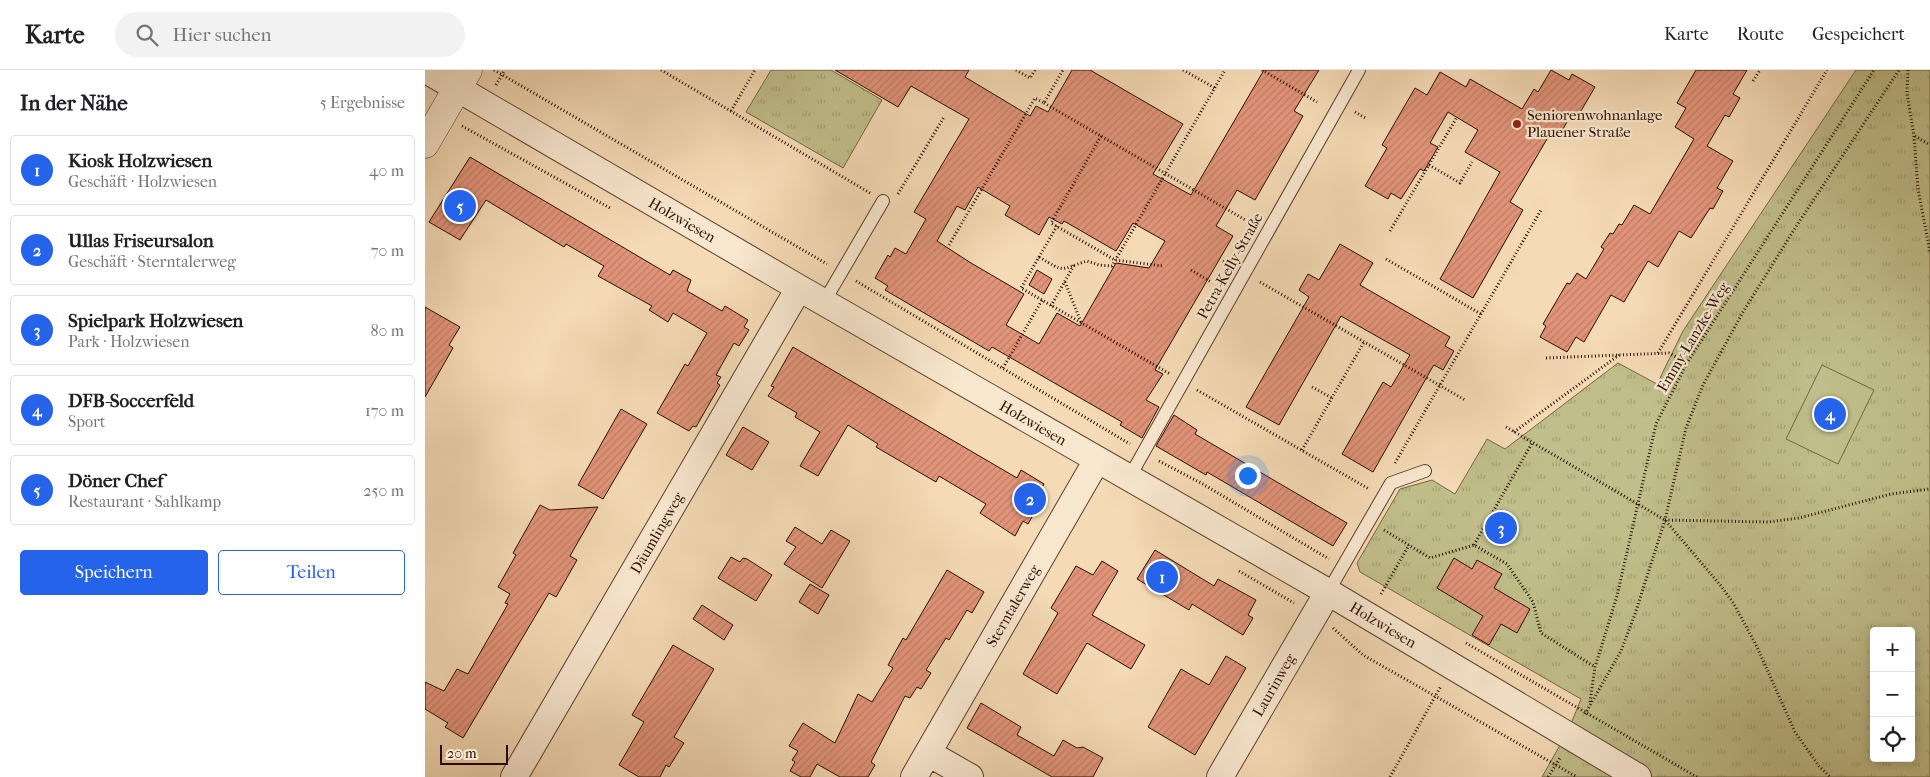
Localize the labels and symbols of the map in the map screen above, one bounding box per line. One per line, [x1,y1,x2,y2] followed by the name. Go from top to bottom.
[1527,106,1663,141] place label: Seniorenwohnanlage Plauener Straße
[1511,118,1523,130] marker: Seniorenwohnanlage Plauener Straße
[444,187,476,225] pin: 5
[645,194,719,247] street label: Holzwiesen
[1193,209,1267,322] street label: Petra-Kelly-Straße
[1653,278,1733,395] street label: Emmy-Lanzke-Weg
[1814,395,1846,433] pin: 4
[996,397,1070,450] street label: Holzwiesen
[1235,463,1261,489] your location
[1014,480,1046,518] pin: 2
[626,488,688,577] street label: Däumlingweg
[1485,509,1517,547] pin: 3
[1146,558,1178,596] pin: 1
[982,561,1044,650] street label: Sterntalerweg
[1346,598,1420,652] street label: Holzwiesen
[1249,649,1300,720] street label: Laurinweg
[440,742,507,765] scale bar

